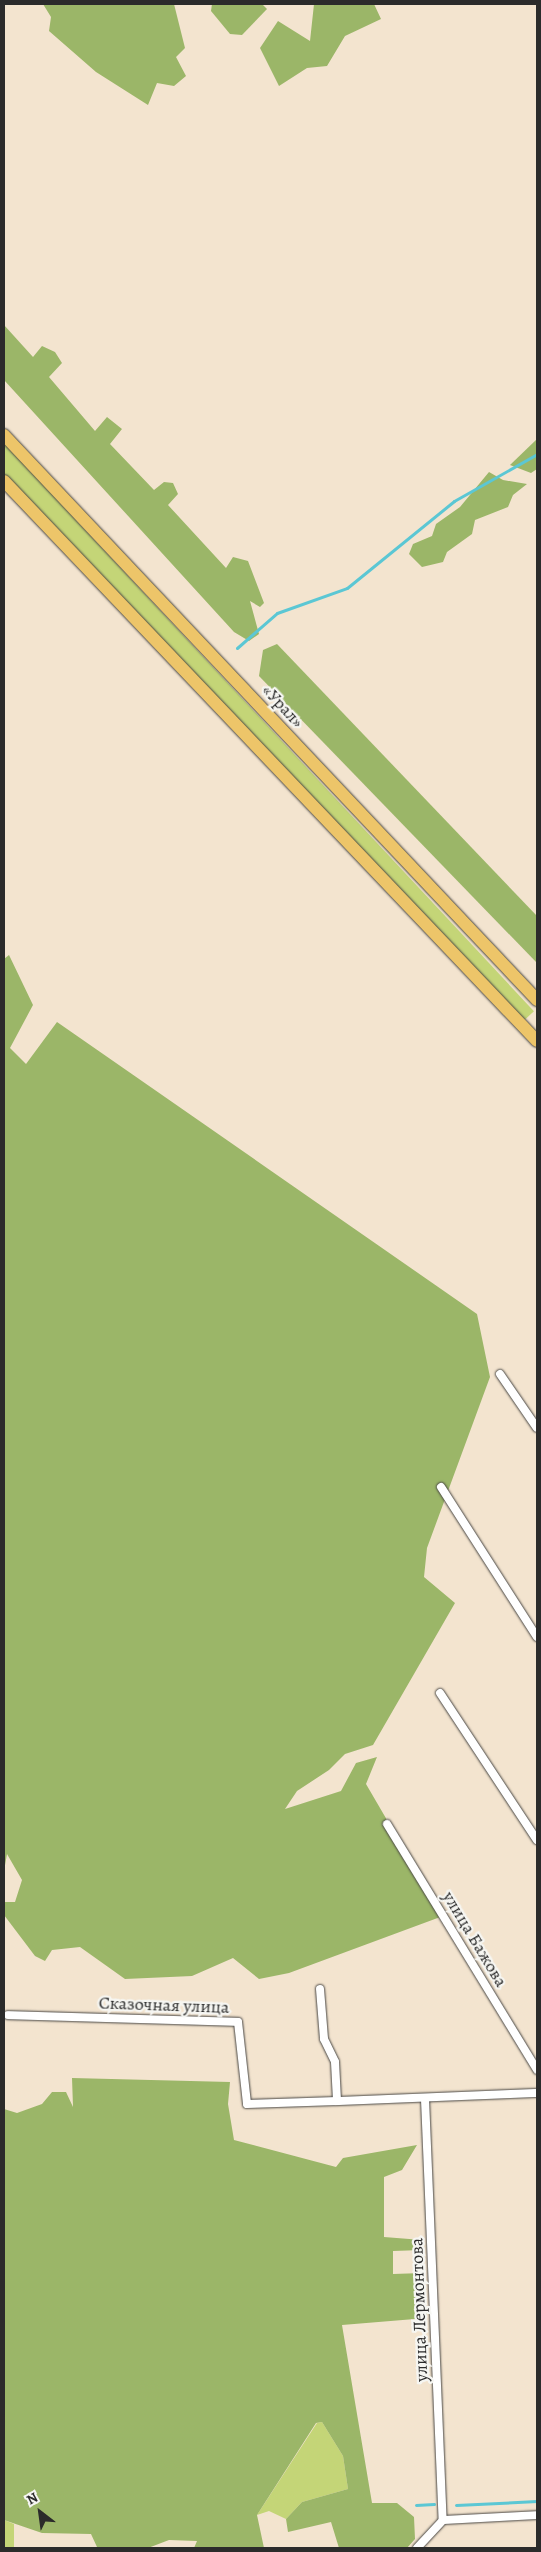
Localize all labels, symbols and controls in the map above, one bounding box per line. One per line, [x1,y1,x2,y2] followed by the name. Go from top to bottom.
[257,680,309,732] street label: «Урал»
[438,1887,512,1991] street label: улица Бажова
[98,1992,230,2018] street label: Сказочная улица
[406,2238,432,2382] street label: улица Лермонтова
[15,2487,65,2537] north arrow
[23,2488,41,2509] text: N

